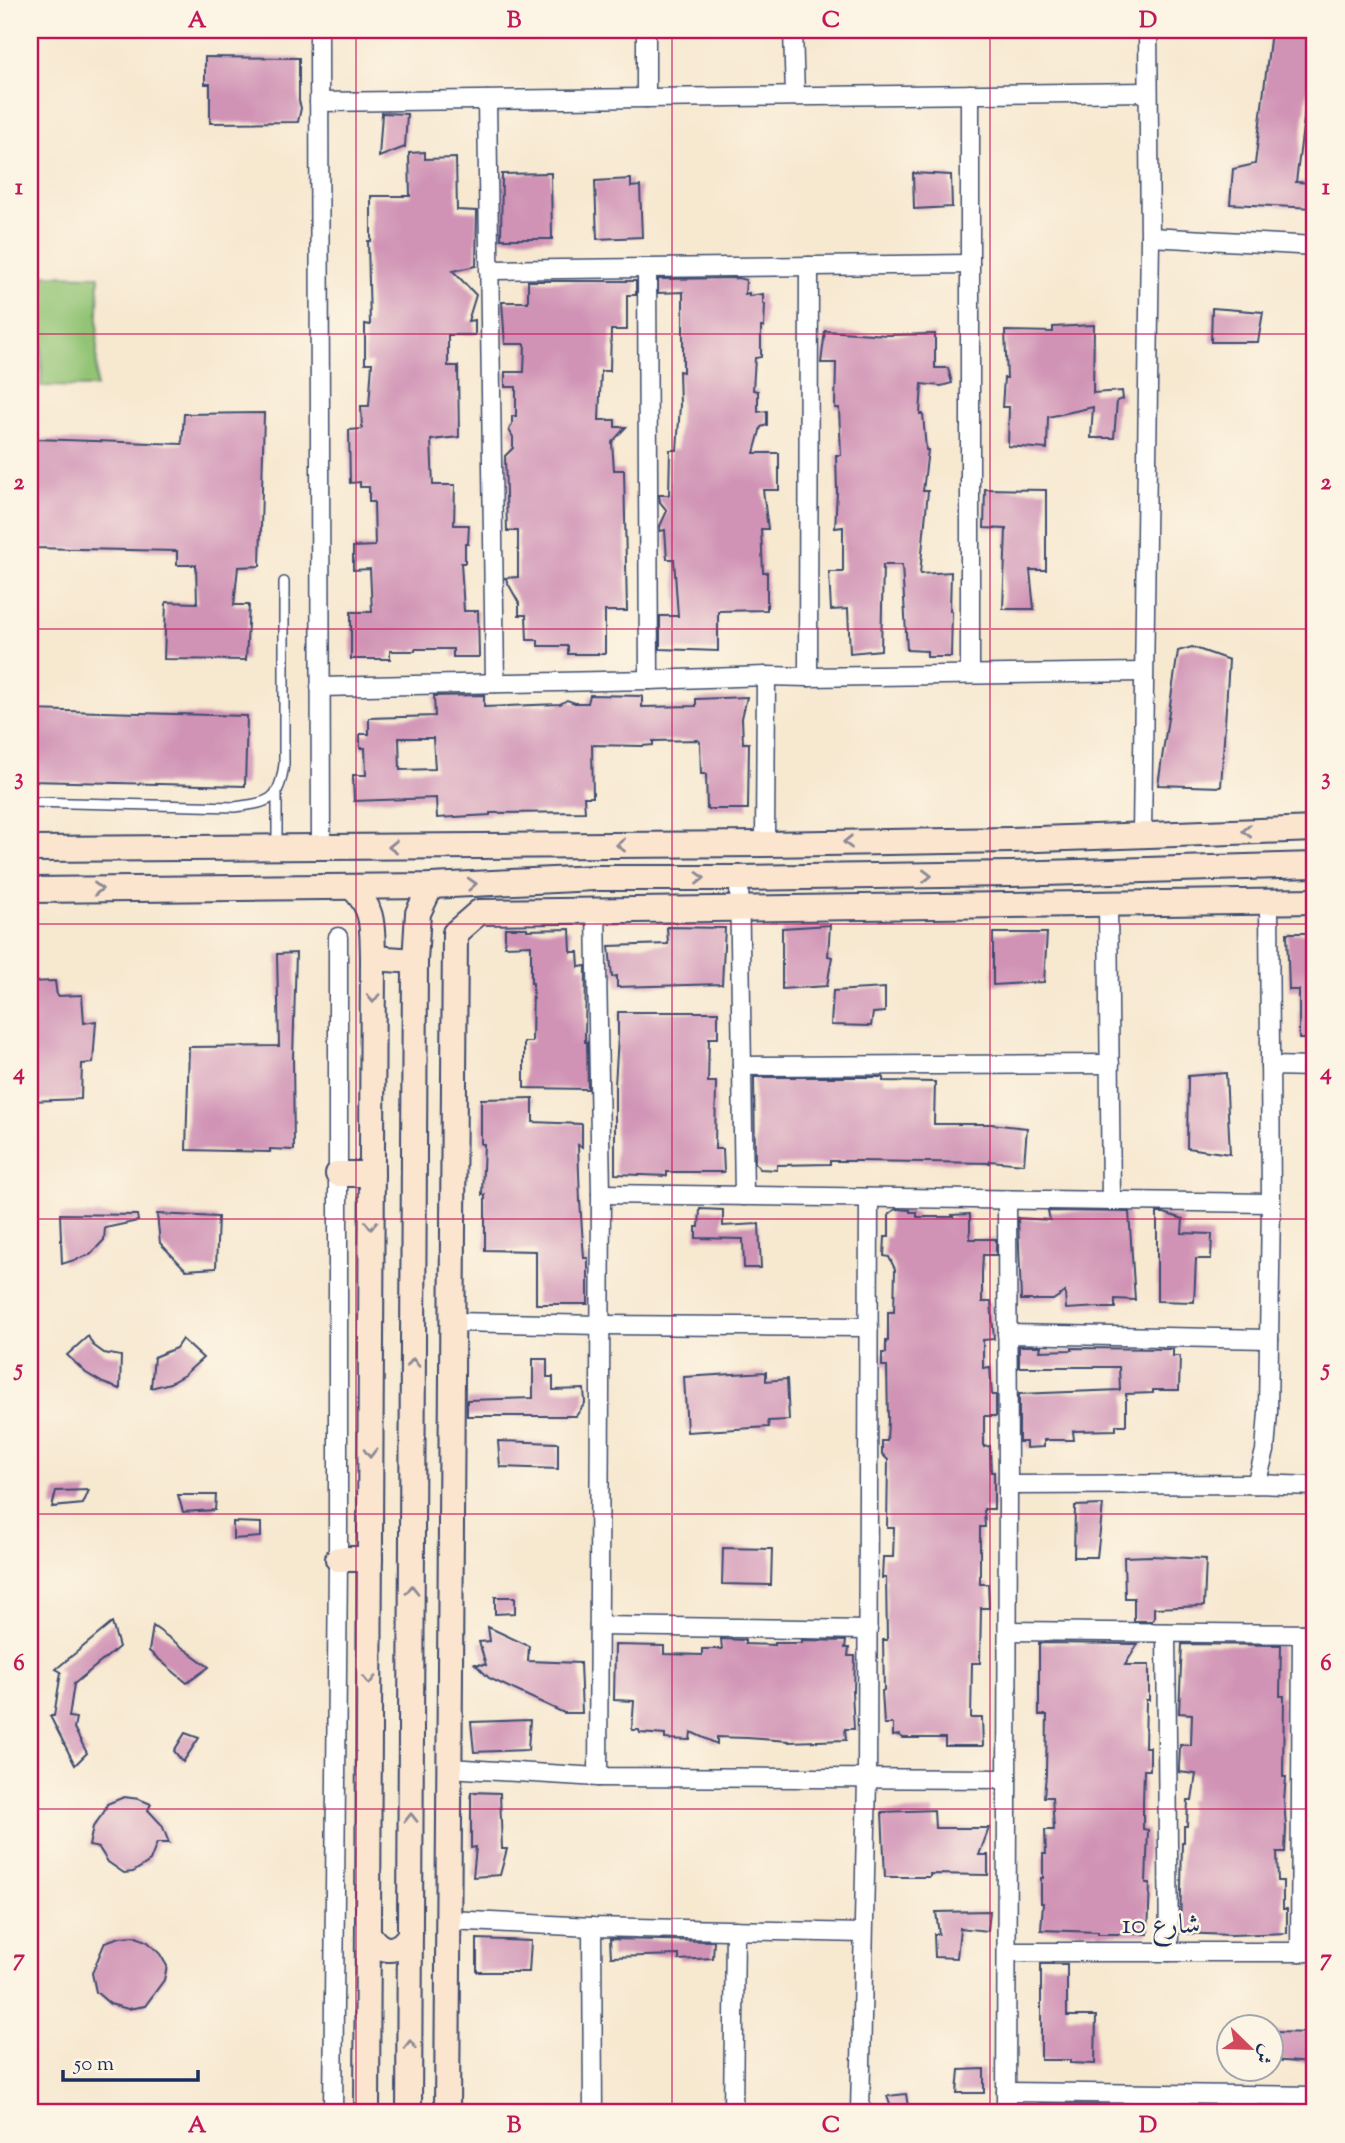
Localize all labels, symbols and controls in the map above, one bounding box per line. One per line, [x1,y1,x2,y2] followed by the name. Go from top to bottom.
[188,5,207,38] text: A
[507,5,522,38] text: B
[822,5,840,38] text: C
[1139,5,1157,38] text: D
[15,172,23,205] text: 1
[1322,172,1330,205] text: 1
[14,467,25,500] text: 2
[1321,467,1332,500] text: 2
[14,762,24,795] text: 3
[1321,762,1331,795] text: 3
[1241,823,1252,839] one-way arrow
[842,835,853,850] one-way arrow
[615,837,625,853] one-way arrow
[387,839,398,855] one-way arrow
[922,868,933,883] one-way arrow
[695,870,706,886] one-way arrow
[467,876,478,891] one-way arrow
[93,881,104,897] one-way arrow
[365,992,380,1003] one-way arrow
[12,1057,25,1090] text: 4
[1319,1057,1332,1090] text: 4
[363,1220,379,1231] one-way arrow
[13,1353,23,1386] text: 5
[1320,1353,1330,1386] text: 5
[405,1357,421,1367] one-way arrow
[362,1448,378,1458] one-way arrow
[404,1584,420,1595] one-way arrow
[13,1648,25,1681] text: 6
[1320,1648,1332,1681] text: 6
[361,1675,377,1686] one-way arrow
[403,1812,419,1822] one-way arrow
[1122,1906,1200,1947] street label: شارع 10
[13,1943,25,1976] text: 7
[1320,1943,1332,1976] text: 7
[1216,2014,1286,2084] north arrow
[63,2038,198,2082] scale bar
[402,2039,417,2050] one-way arrow
[1247,2040,1279,2068] text: ش
[73,2050,114,2080] text: 50 m
[188,2110,207,2143] text: A
[507,2110,522,2143] text: B
[822,2110,840,2143] text: C
[1139,2110,1157,2143] text: D

